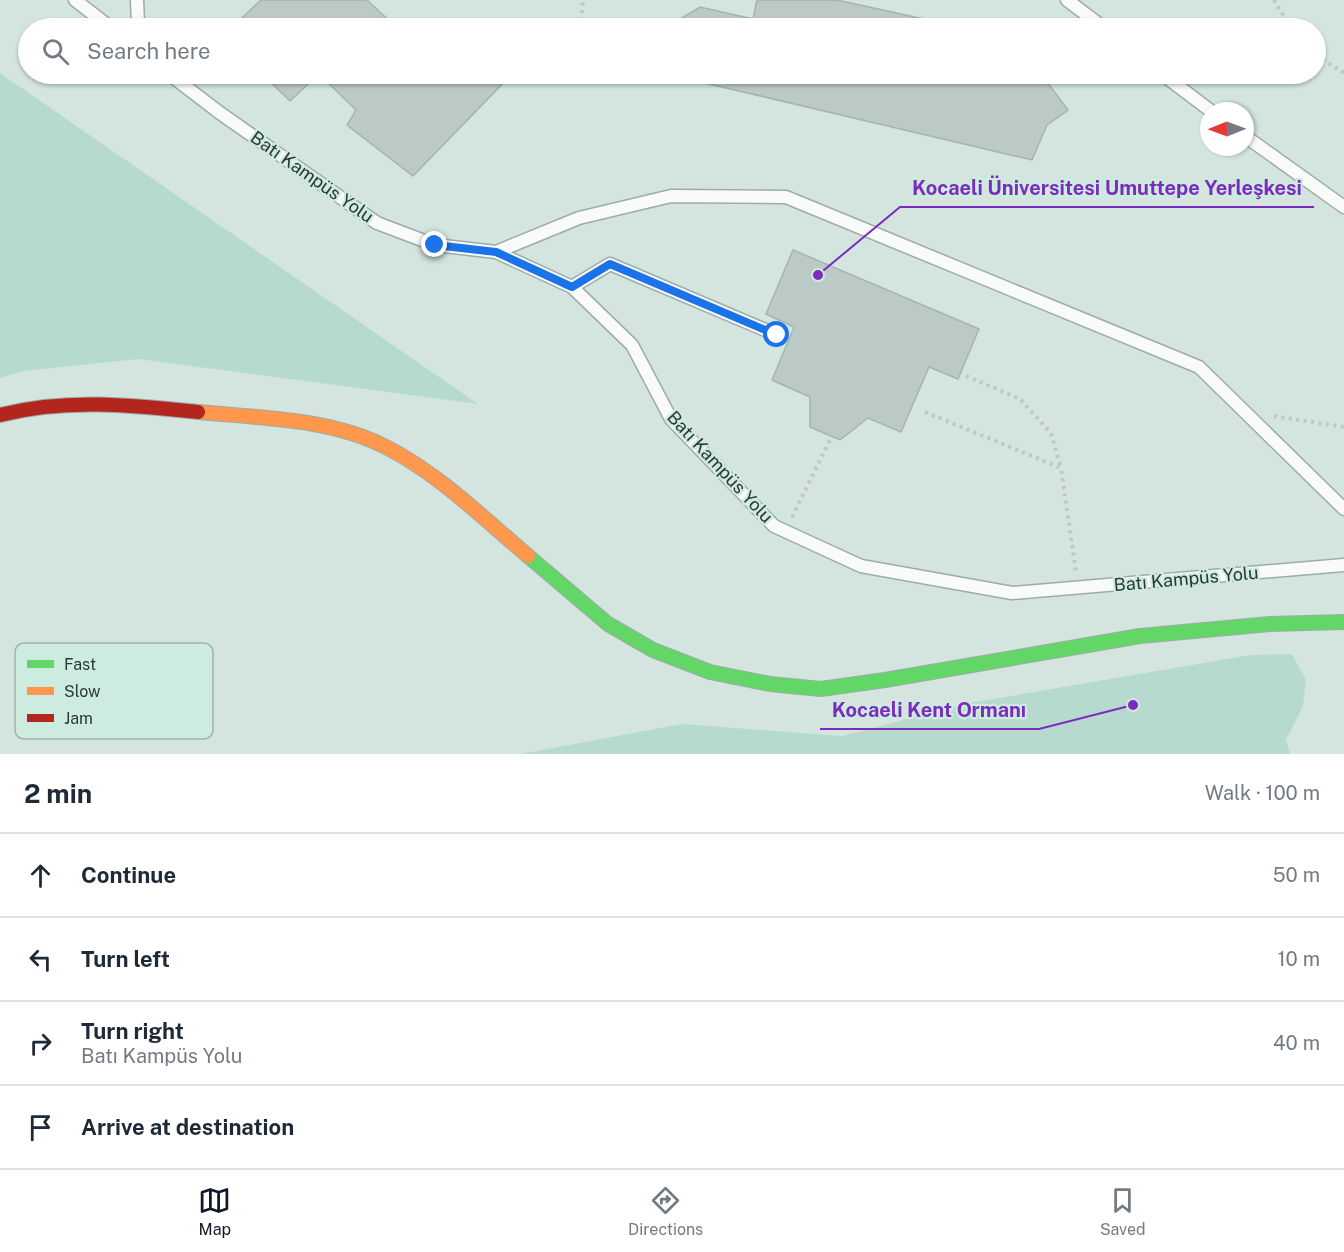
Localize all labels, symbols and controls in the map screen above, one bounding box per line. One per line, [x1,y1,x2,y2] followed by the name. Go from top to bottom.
[18,18,1326,84] search box
[39,35,72,68] icon: search
[87,38,211,64] text: Search here
[1200,102,1254,156] north arrow
[247,126,378,227] street label: Batı Kampüs Yolu
[900,169,1314,207] callout: Kocaeli Üniversitesi Umuttepe Yerleşkesi
[912,175,1302,200] text: Kocaeli Üniversitesi Umuttepe Yerleşkesi
[421,231,447,257] route end
[763,321,789,347] route start
[663,406,778,527] street label: Batı Kampüs Yolu
[1113,562,1259,595] street label: Batı Kampüs Yolu
[15,643,213,739] legend
[64,655,96,674] text: Fast
[64,682,101,701] text: Slow
[820,691,1039,729] callout: Kocaeli Kent Ormanı
[832,698,1026,722] text: Kocaeli Kent Ormanı
[64,709,93,728] text: Jam
[24,778,92,809] text: 2 min
[1205,781,1320,805] text: Walk · 100 m
[24,859,57,892] icon: ahead
[81,862,176,888] text: Continue
[1273,863,1320,887] text: 50 m
[24,943,57,976] icon: left
[81,946,170,972] text: Turn left
[1277,947,1320,971] text: 10 m
[81,1018,184,1044] text: Turn right
[24,1027,57,1060] icon: right
[1273,1031,1320,1055] text: 40 m
[81,1044,242,1068] text: Batı Kampüs Yolu
[24,1111,57,1144] icon: arrive
[81,1114,294,1140] text: Arrive at destination
[198,1184,231,1239] tab: Map
[628,1184,703,1239] tab: Directions
[1100,1184,1146,1239] tab: Saved

